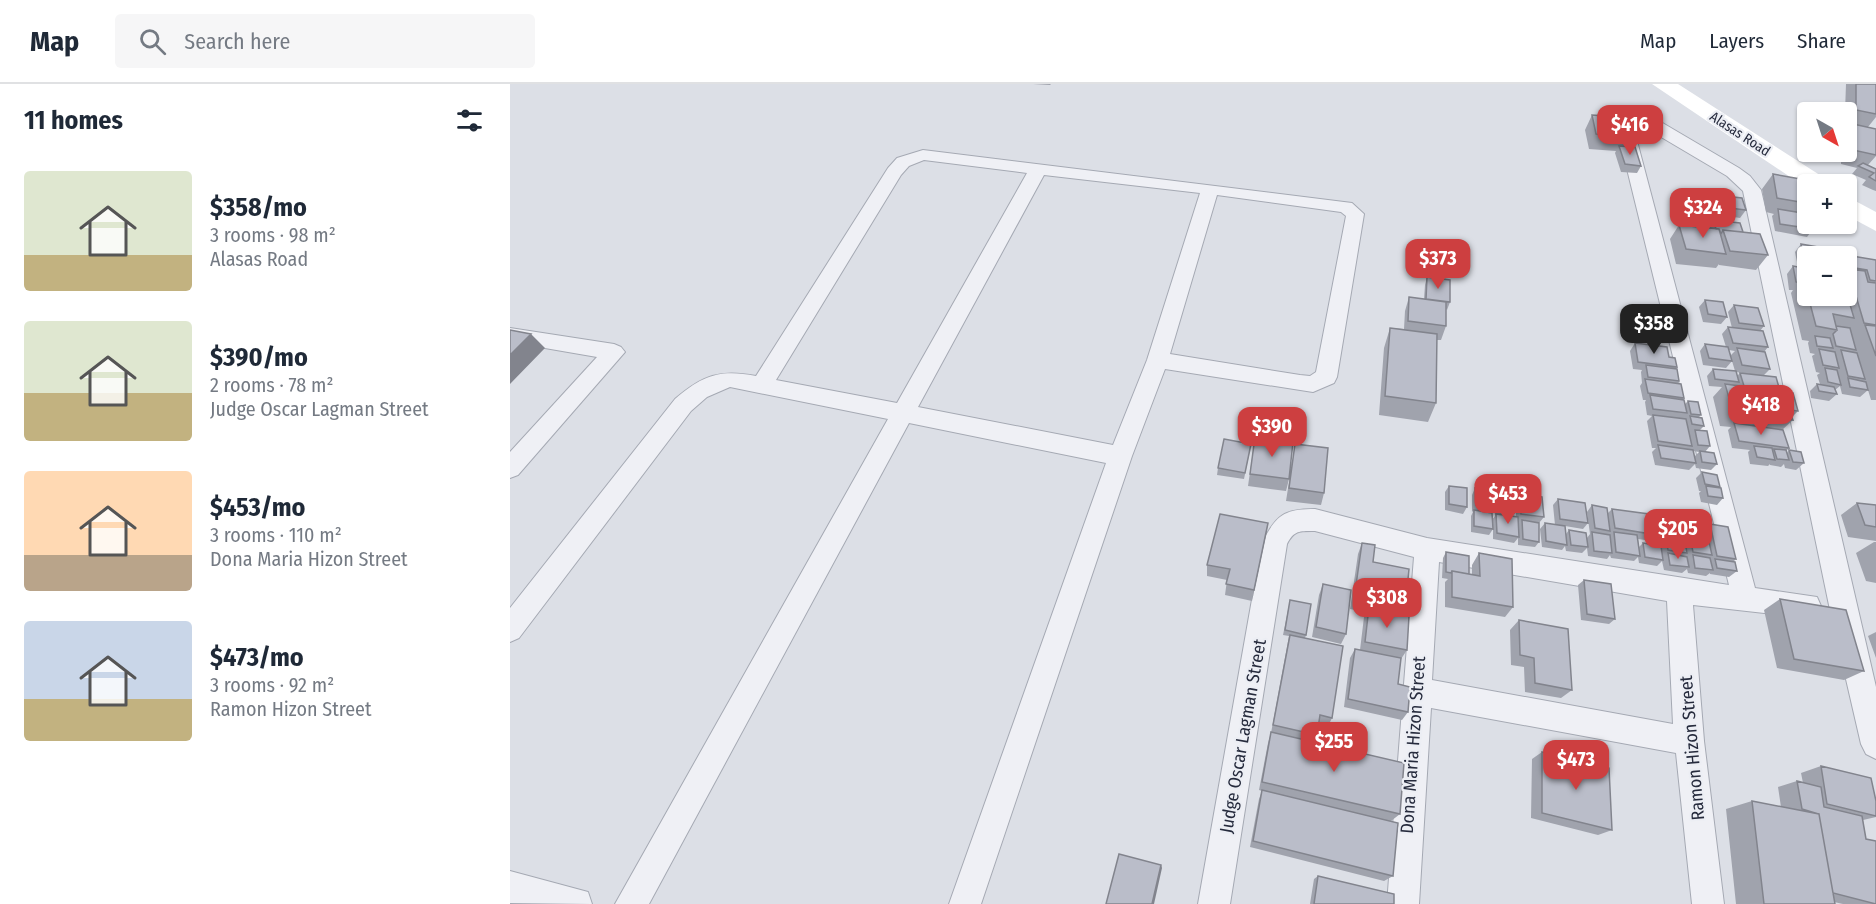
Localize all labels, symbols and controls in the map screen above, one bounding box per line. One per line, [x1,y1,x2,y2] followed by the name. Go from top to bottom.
[115,14,535,68] search box
[30,25,79,58] text: Map
[136,25,169,58] icon: search
[184,28,290,55] text: Search here
[1640,28,1676,54] text: Map
[1709,28,1764,54] text: Layers
[1797,28,1846,54] text: Share
[1797,102,1857,162] north arrow
[1797,102,1857,306] map controls
[453,104,486,137] icon: filters
[24,105,123,136] text: 11 homes
[1594,105,1666,156] pin: $416
[1707,108,1773,160] street label: Alasas Road
[1611,112,1649,136] text: $416
[1797,174,1857,234] button: +
[1667,188,1739,239] pin: $324
[210,192,307,223] text: $358/mo
[72,195,144,267] icon: home
[1684,195,1722,219] text: $324
[210,223,336,247] text: 3 rooms · 98 m²
[1402,239,1474,290] pin: $373
[1419,246,1457,270] text: $373
[1797,246,1857,306] button: −
[210,247,308,271] text: Alasas Road
[1618,304,1690,355] pin: $358
[1634,311,1674,335] text: $358
[210,342,308,373] text: $390/mo
[72,345,144,417] icon: home
[210,373,333,397] text: 2 rooms · 78 m²
[1725,385,1797,436] pin: $418
[1742,392,1780,416] text: $418
[210,397,429,421] text: Judge Oscar Lagman Street
[1236,407,1308,458] pin: $390
[1252,414,1292,438] text: $390
[1472,474,1544,525] pin: $453
[1488,481,1528,505] text: $453
[210,492,305,523] text: $453/mo
[72,495,144,567] icon: home
[1642,509,1714,560] pin: $205
[1658,516,1698,540] text: $205
[210,523,342,547] text: 3 rooms · 110 m²
[210,547,408,571] text: Dona Maria Hizon Street
[1351,578,1423,629] pin: $308
[1367,585,1407,609] text: $308
[1215,637,1271,835] street label: Judge Oscar Lagman Street
[210,642,304,673] text: $473/mo
[72,645,144,717] icon: home
[1396,655,1430,834] street label: Dona Maria Hizon Street
[210,673,334,697] text: 3 rooms · 92 m²
[1675,675,1709,821] street label: Ramon Hizon Street
[210,697,372,721] text: Ramon Hizon Street
[1298,722,1370,773] pin: $255
[1315,729,1353,753] text: $255
[1540,740,1612,791] pin: $473
[1557,747,1595,771] text: $473

